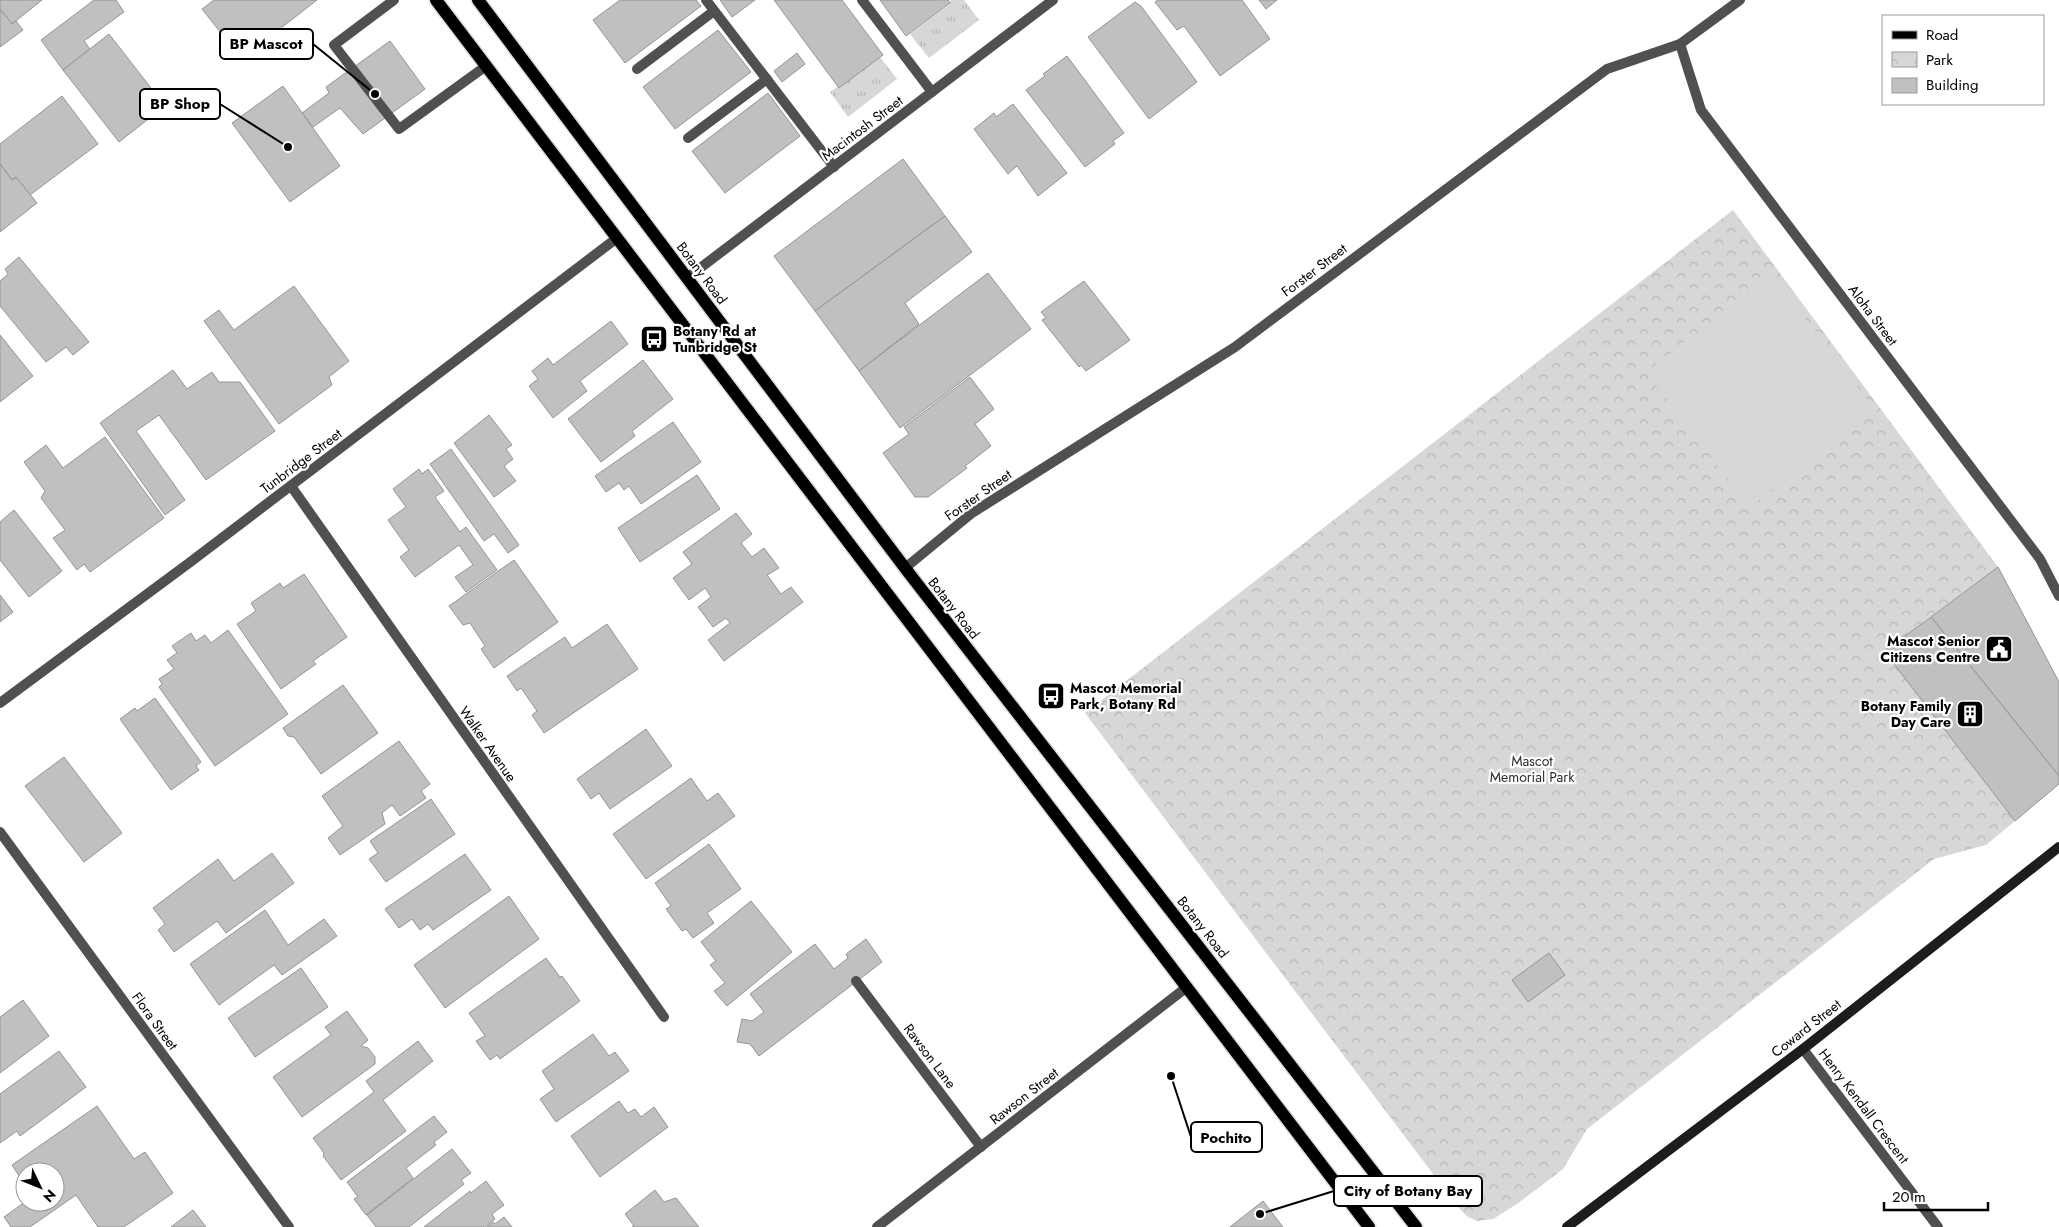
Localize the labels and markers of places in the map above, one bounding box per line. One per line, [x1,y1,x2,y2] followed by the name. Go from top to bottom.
[220,29,313,59] callout: BP Mascot
[140,89,220,119] callout: BP Shop
[673,321,757,357] place label: Botany Rd at Tunbridge St
[639,324,669,354] bus stop icon: Botany Rd at Tunbridge St
[1880,631,1980,667] place label: Mascot Senior Citizens Centre
[1984,634,2014,664] public building icon: Mascot Senior Citizens Centre
[1070,678,1181,714] place label: Mascot Memorial Park, Botany Rd
[1036,681,1066,711] bus stop icon: Mascot Memorial Park, Botany Rd
[1861,696,1952,732] place label: Botany Family Day Care
[1955,699,1985,729] building icon: Botany Family Day Care
[1191,1122,1262,1152] callout: Pochito
[1334,1176,1482,1206] callout: City of Botany Bay

